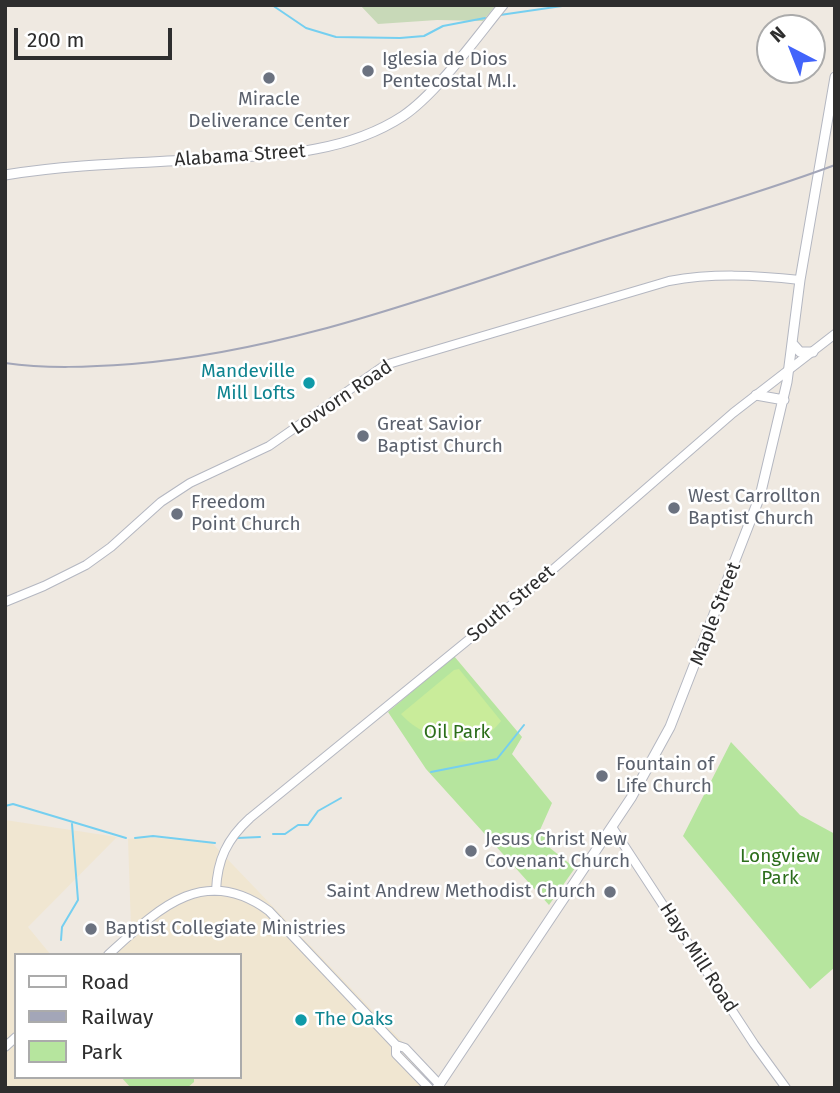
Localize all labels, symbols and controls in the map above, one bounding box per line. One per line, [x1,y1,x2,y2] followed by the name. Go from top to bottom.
[18,14,175,58] scale bar
[756,14,826,84] north arrow
[766,22,790,47] text: N
[27,27,84,53] text: 200 m
[382,49,517,93] place label: Iglesia de Dios Pentecostal M.I.
[360,63,376,79] marker: Iglesia de Dios Pentecostal M.I.
[261,70,277,86] marker: Miracle Deliverance Center
[188,89,350,133] place label: Miracle Deliverance Center
[174,140,306,172] street label: Alabama Street
[287,356,397,440] street label: Lovvorn Road
[201,361,295,405] place label: Mandeville Mill Lofts
[301,375,317,391] marker: Mandeville Mill Lofts
[377,414,503,458] place label: Great Savior Baptist Church
[355,428,371,444] marker: Great Savior Baptist Church
[688,486,821,530] place label: West Carrollton Baptist Church
[191,492,301,536] place label: Freedom Point Church
[666,500,682,516] marker: West Carrollton Baptist Church
[169,506,185,522] marker: Freedom Point Church
[686,559,746,669] street label: Maple Street
[463,561,559,647] street label: South Street
[424,722,490,744] park label: Oil Park
[616,754,714,798] place label: Fountain of Life Church
[594,768,610,784] marker: Fountain of Life Church
[485,829,630,873] place label: Jesus Christ New Covenant Church
[463,843,479,859] marker: Jesus Christ New Covenant Church
[740,846,820,890] park label: Longview Park
[326,881,596,903] place label: Saint Andrew Methodist Church
[602,884,618,900] marker: Saint Andrew Methodist Church
[654,899,742,1017] street label: Hays Mill Road
[105,918,346,940] place label: Baptist Collegiate Ministries
[83,921,99,937] marker: Baptist Collegiate Ministries
[14,953,242,1079] legend
[81,969,129,995] text: Road
[81,1004,153,1030] text: Railway
[315,1009,393,1031] place label: The Oaks
[293,1012,309,1028] marker: The Oaks
[81,1039,122,1065] text: Park

